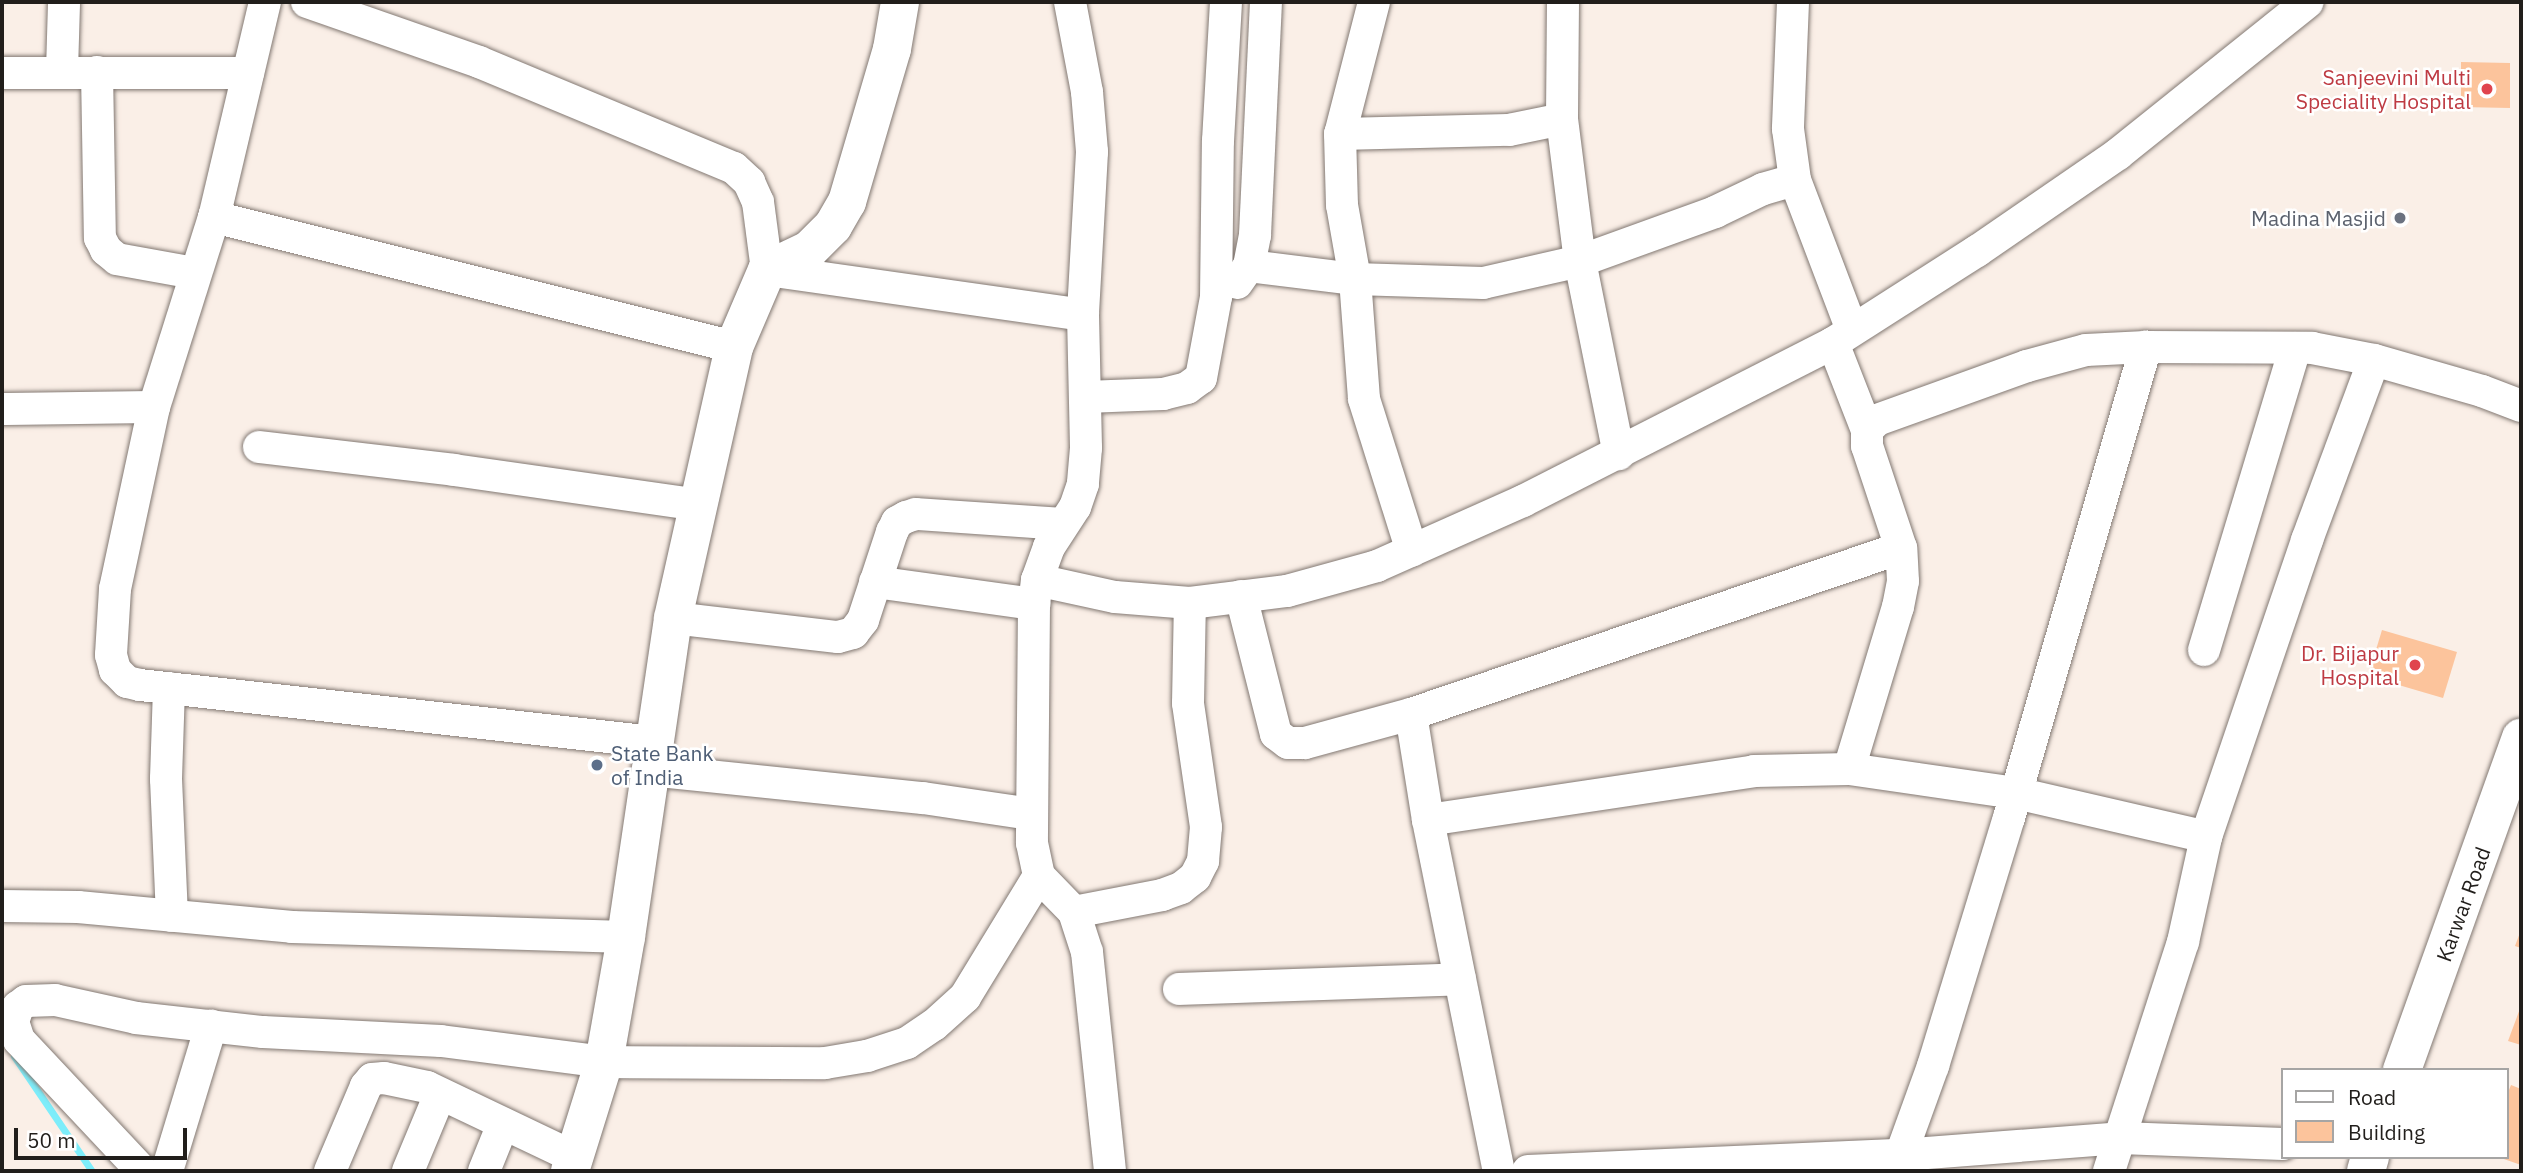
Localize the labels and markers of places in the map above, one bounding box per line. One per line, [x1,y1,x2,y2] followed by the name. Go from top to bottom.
[2296,64,2471,114] place label: Sanjeevini Multi Speciality Hospital
[2477,79,2497,99] marker: Sanjeevini Multi Speciality Hospital
[2251,205,2386,231] place label: Madina Masjid
[2392,210,2408,226] marker: Madina Masjid
[2301,640,2399,690] place label: Dr. Bijapur Hospital
[2405,655,2425,675] marker: Dr. Bijapur Hospital
[611,740,713,790] place label: State Bank of India
[589,757,605,773] marker: State Bank of India

